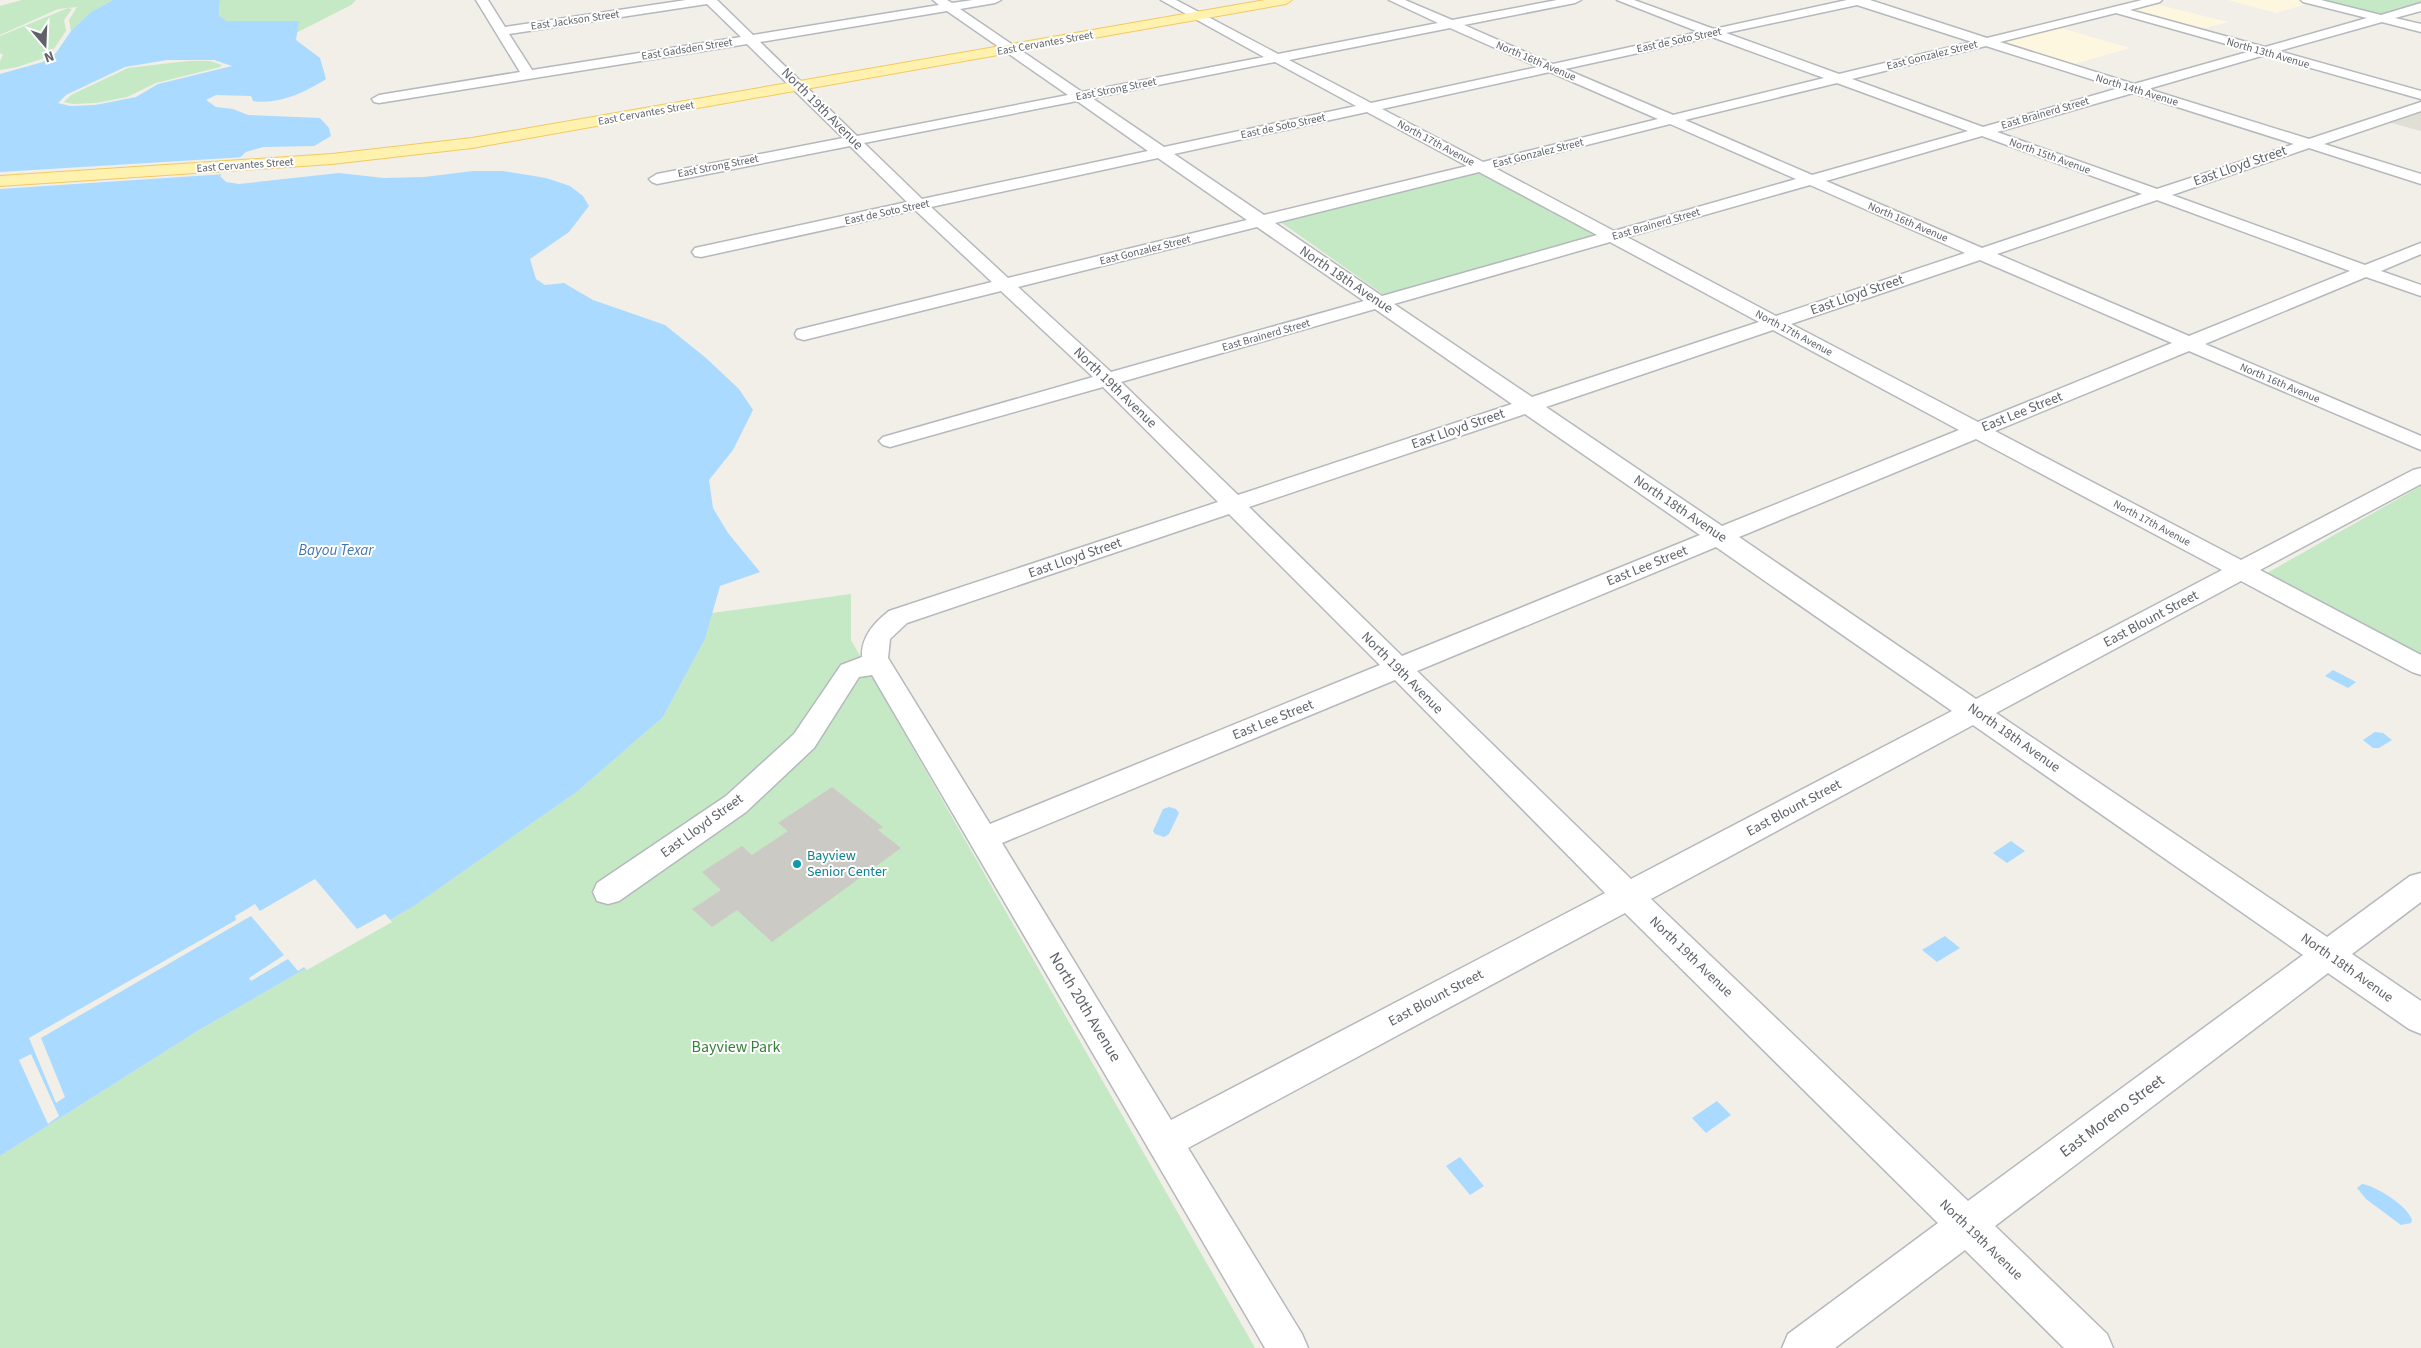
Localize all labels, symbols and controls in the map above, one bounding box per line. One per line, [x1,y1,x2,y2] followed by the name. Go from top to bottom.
[530,6,621,34] street label: East Jackson Street
[20,20,70,70] north arrow
[1635,24,1723,56] street label: East de Soto Street
[996,27,1095,59] street label: East Cervantes Street
[640,34,734,64] street label: East Gadsden Street
[2225,34,2312,72] street label: North 13th Avenue
[1885,36,1979,74] street label: East Gonzalez Street
[1494,37,1579,85] street label: North 16th Avenue
[41,45,57,67] text: N
[776,63,868,155] street label: North 19th Avenue
[2094,70,2181,110] street label: North 14th Avenue
[1074,74,1158,104] street label: East Strong Street
[1999,93,2091,133] street label: East Brainerd Street
[597,97,696,129] street label: East Cervantes Street
[1239,110,1327,142] street label: East de Soto Street
[1395,116,1478,170] street label: North 17th Avenue
[1491,134,1585,172] street label: East Gonzalez Street
[2007,134,2093,178] street label: North 15th Avenue
[2191,141,2290,191] street label: East Lloyd Street
[676,151,760,181] street label: East Strong Street
[196,154,294,176] street label: East Cervantes Street
[843,196,931,228] street label: East de Soto Street
[1866,198,1951,246] street label: North 16th Avenue
[1610,204,1702,244] street label: East Brainerd Street
[1098,231,1192,269] street label: East Gonzalez Street
[1295,241,1397,319] street label: North 18th Avenue
[1808,270,1907,320] street label: East Lloyd Street
[1753,306,1836,360] street label: North 17th Avenue
[1220,315,1312,355] street label: East Brainerd Street
[1069,343,1161,433] street label: North 19th Avenue
[2238,359,2323,407] street label: North 16th Avenue
[1978,387,2066,437] street label: East Lee Street
[1409,404,1508,454] street label: East Lloyd Street
[1629,470,1731,548] street label: North 18th Avenue
[2111,496,2194,550] street label: North 17th Avenue
[1026,533,1125,583] street label: East Lloyd Street
[299,540,374,561] water label: Bayou Texar
[1603,541,1691,591] street label: East Lee Street
[2100,585,2202,652] street label: East Blount Street
[1356,627,1448,719] street label: North 19th Avenue
[1229,695,1317,745] street label: East Lee Street
[1964,699,2064,777] street label: North 18th Avenue
[1743,774,1845,841] street label: East Blount Street
[657,789,748,863] street label: East Lloyd Street
[807,846,887,882] place label: Bayview Senior Center
[791,858,803,870] marker: Bayview Senior Center
[1645,912,1737,1002] street label: North 19th Avenue
[2297,929,2397,1007] street label: North 18th Avenue
[1044,948,1126,1066] street label: North 20th Avenue
[1385,964,1487,1031] street label: East Blount Street
[692,1036,781,1058] park label: Bayview Park
[2055,1069,2169,1163] street label: East Moreno Street
[1935,1195,2027,1285] street label: North 19th Avenue

